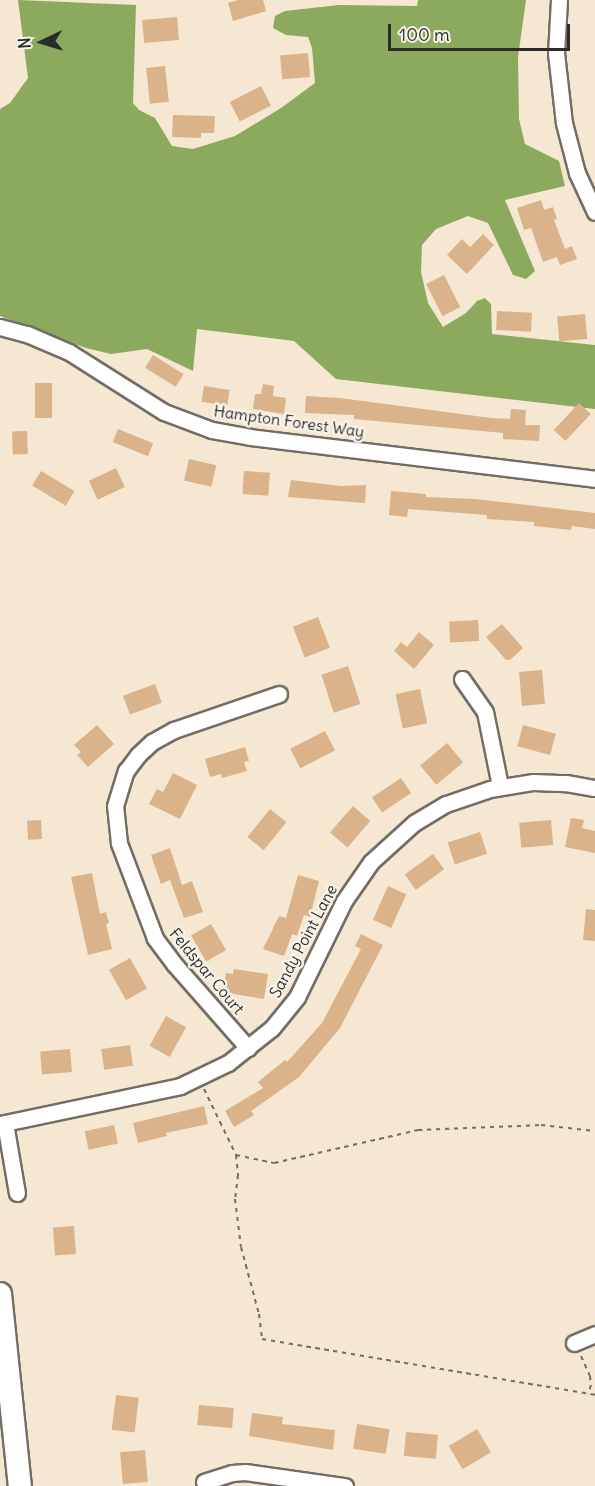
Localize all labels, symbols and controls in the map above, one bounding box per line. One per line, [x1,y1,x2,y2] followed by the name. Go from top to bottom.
[12,12,72,72] north arrow
[391,12,572,50] scale bar
[399,23,450,46] text: 100 m
[14,37,34,49] text: N
[213,401,365,441] street label: Hampton Forest Way
[265,881,341,1001] street label: Sandy Point Lane
[165,924,249,1018] street label: Feldspar Court

